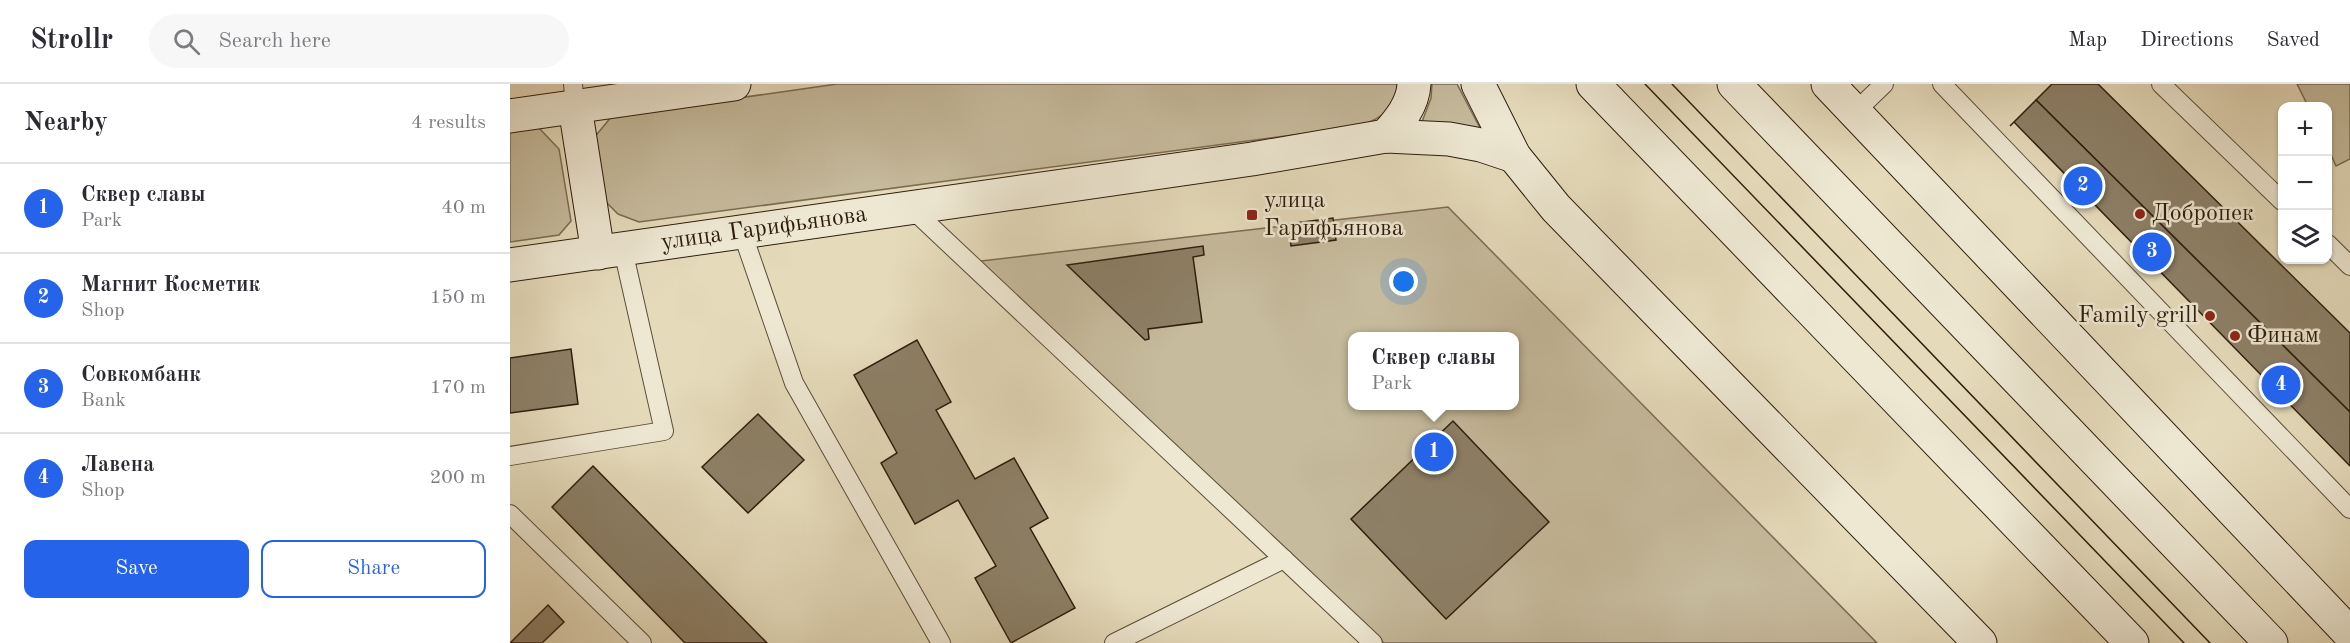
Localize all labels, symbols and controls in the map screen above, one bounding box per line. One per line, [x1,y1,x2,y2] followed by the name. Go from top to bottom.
[149,14,569,68] search box
[170,25,203,58] icon: search
[30,27,113,55] text: Strollr
[218,30,331,52] text: Search here
[2068,30,2107,51] text: Map
[2140,30,2234,51] text: Directions
[2267,30,2320,51] text: Saved
[2278,102,2332,264] map controls
[2278,102,2332,156] button: +
[24,110,108,136] text: Nearby
[411,113,486,133] text: 4 results
[2278,156,2332,210] button: −
[2064,164,2102,208] pin: 2
[81,184,206,206] text: Сквер славы
[1264,189,1404,241] place label: улица Гарифьянова
[38,198,49,218] text: 1
[441,198,486,218] text: 40 m
[2152,202,2254,226] place label: Добропек
[660,203,869,255] street label: улица Гарифьянова
[2133,207,2147,221] marker: Добропек
[1245,208,1259,222] marker: улица Гарифьянова
[2278,210,2332,264] button: layers
[81,211,122,231] text: Park
[2132,230,2172,274] pin: 3
[1389,267,1418,296] your location
[81,274,260,296] text: Магнит Косметик
[38,288,49,308] text: 2
[430,288,486,308] text: 150 m
[81,301,125,321] text: Shop
[2078,304,2198,328] place label: Family grill
[2203,309,2217,323] marker: Family grill
[2247,324,2319,348] place label: Финам
[2228,329,2242,343] marker: Финам
[1348,332,1519,410] popup
[1371,347,1496,369] text: Сквер славы
[2262,362,2300,408] pin: 4
[81,364,201,386] text: Совкомбанк
[1371,374,1412,394] text: Park
[38,378,49,398] text: 3
[430,378,486,398] text: 170 m
[81,391,126,411] text: Bank
[1414,430,1454,475] pin: 1
[81,454,154,476] text: Лавена
[38,468,49,488] text: 4
[430,468,486,488] text: 200 m
[81,481,125,501] text: Shop
[24,540,249,598] button: Save
[261,540,486,598] button: Share

